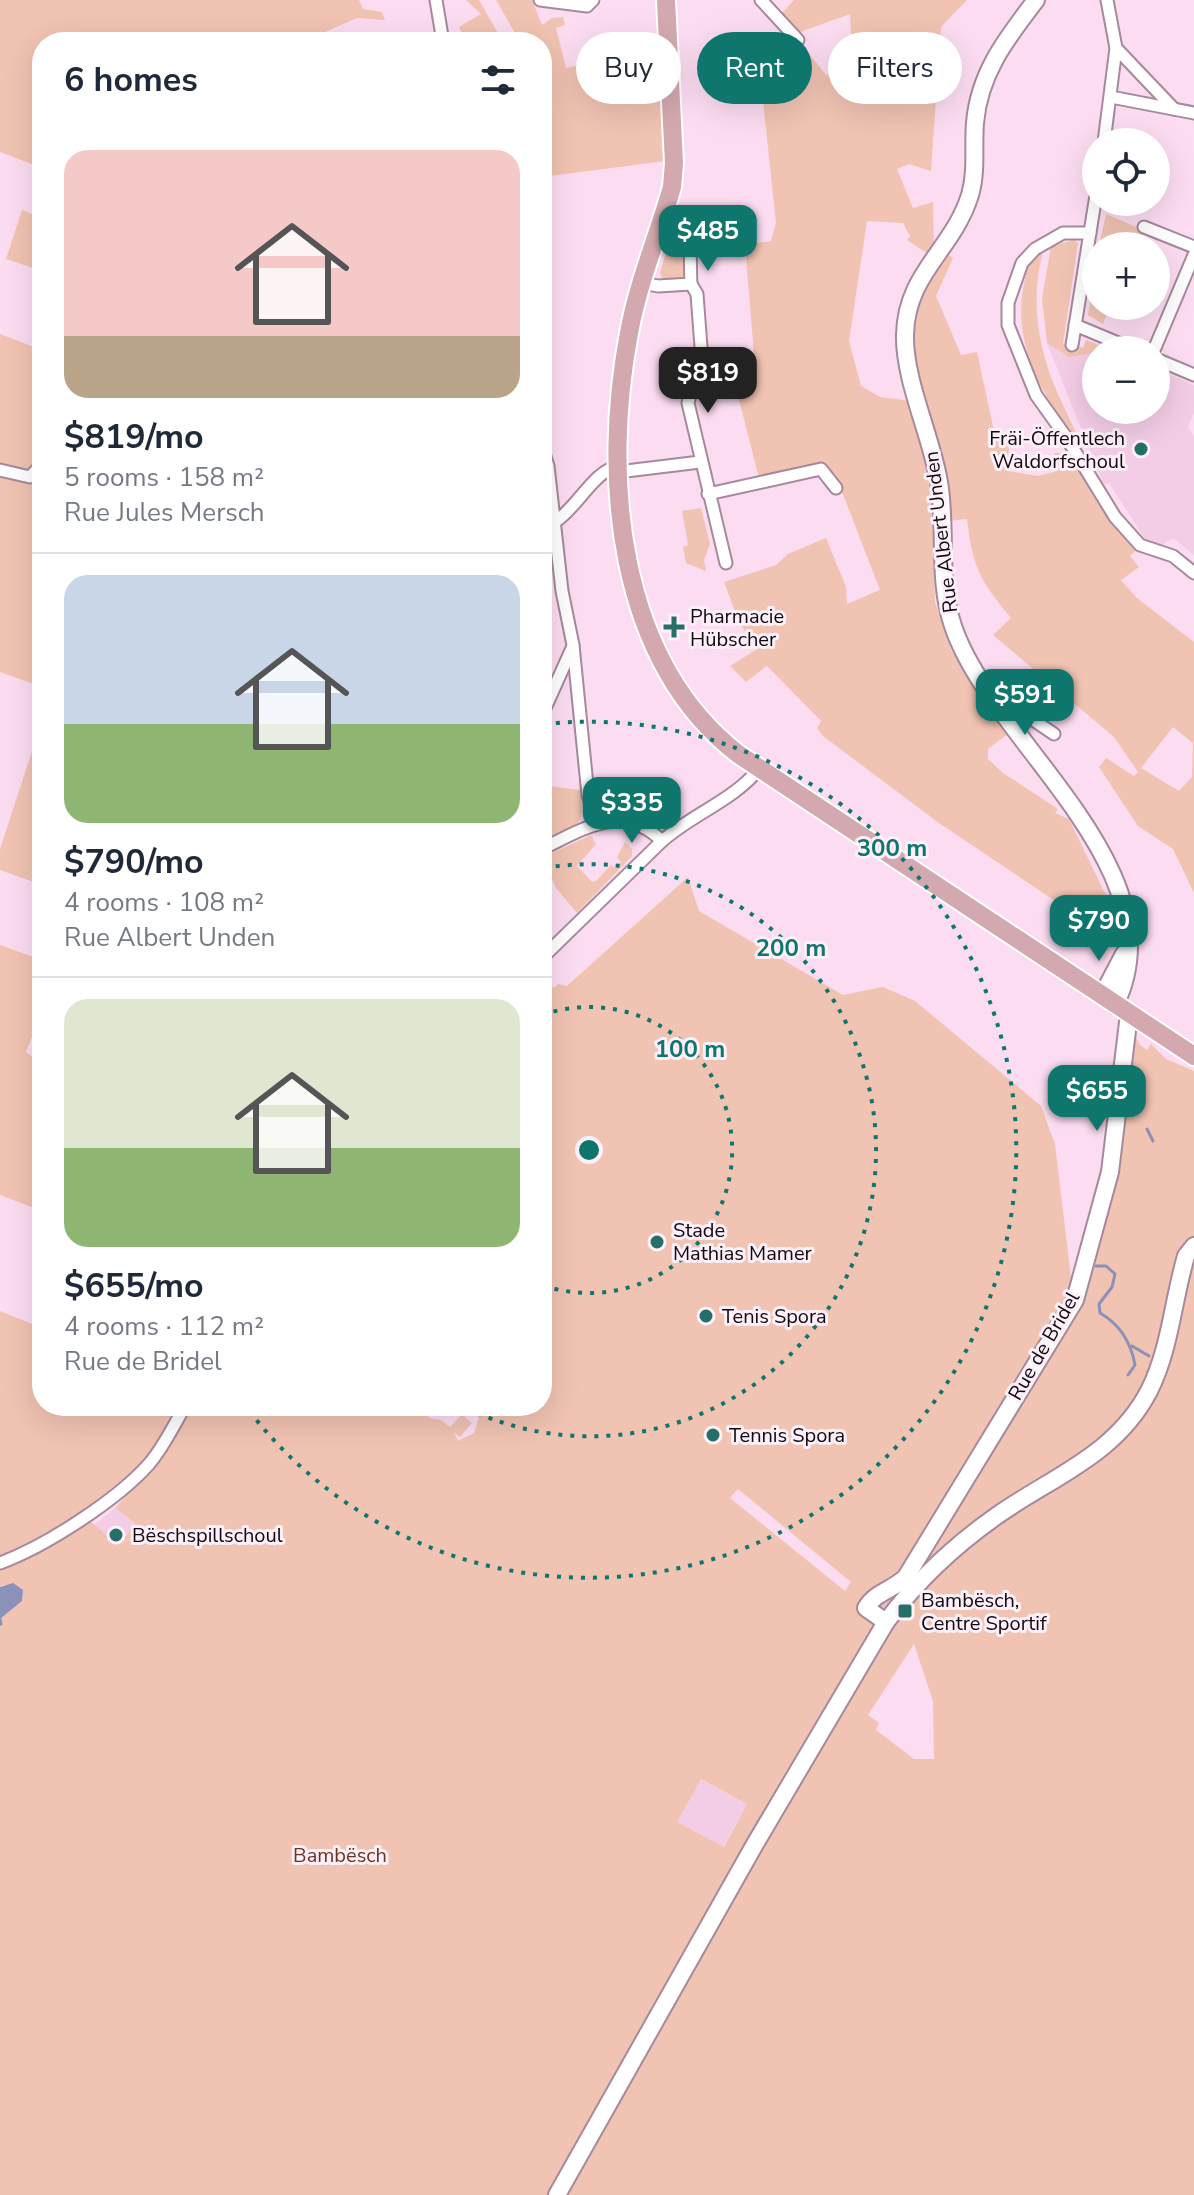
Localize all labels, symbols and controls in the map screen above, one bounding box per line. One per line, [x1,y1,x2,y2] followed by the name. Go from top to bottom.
[576,32,681,104] chip: Buy
[697,32,812,104] chip: Rent
[828,32,962,104] chip: Filters
[64,57,198,103] text: 6 homes
[476,58,520,102] icon: filters
[1082,128,1170,424] map controls
[1082,128,1170,216] button: locate
[220,202,364,346] icon: home
[661,205,755,273] pin: $485
[677,213,739,248] text: $485
[1082,232,1170,320] button: +
[1082,336,1170,424] button: −
[661,347,755,415] pin: $819
[677,355,739,390] text: $819
[64,414,204,460] text: $819/mo
[989,425,1125,475] place label: Fräi-Öffentlech Waldorfschoul
[1132,440,1150,458] marker: Fräi-Öffentlech Waldorfschoul
[918,450,964,614] street label: Rue Albert Unden
[64,460,264,495] text: 5 rooms · 158 m²
[64,495,265,530] text: Rue Jules Mersch
[690,603,784,653] place label: Pharmacie Hübscher
[665,618,683,636] marker: Pharmacie Hübscher
[220,627,364,771] icon: home
[978,669,1072,737] pin: $591
[994,677,1056,712] text: $591
[585,777,679,845] pin: $335
[601,785,663,820] text: $335
[857,832,927,864] text: 300 m
[64,839,204,885] text: $790/mo
[64,885,264,920] text: 4 rooms · 108 m²
[1052,895,1146,963] pin: $790
[1068,903,1130,938] text: $790
[64,920,275,955] text: Rue Albert Unden
[756,932,826,964] text: 200 m
[655,1033,725,1065] text: 100 m
[220,1051,364,1195] icon: home
[1050,1065,1144,1133] pin: $655
[1066,1073,1128,1108] text: $655
[575,1136,603,1164] centre of rings
[673,1217,812,1267] place label: Stade Mathias Mamer
[648,1233,666,1251] marker: Stade Mathias Mamer
[64,1263,204,1309] text: $655/mo
[1002,1287,1086,1405] street label: Rue de Bridel
[722,1303,827,1330] place label: Tenis Spora
[697,1307,715,1325] marker: Tenis Spora
[64,1309,264,1344] text: 4 rooms · 112 m²
[64,1344,222,1379] text: Rue de Bridel
[729,1422,845,1449] place label: Tennis Spora
[704,1426,722,1444] marker: Tennis Spora
[132,1522,283,1549] place label: Bëschspillschoul
[107,1526,125,1544] marker: Bëschspillschoul
[921,1587,1047,1637] place label: Bambësch, Centre Sportif
[896,1602,914,1620] marker: Bambësch, Centre Sportif
[293,1842,387,1869] park label: Bambësch

